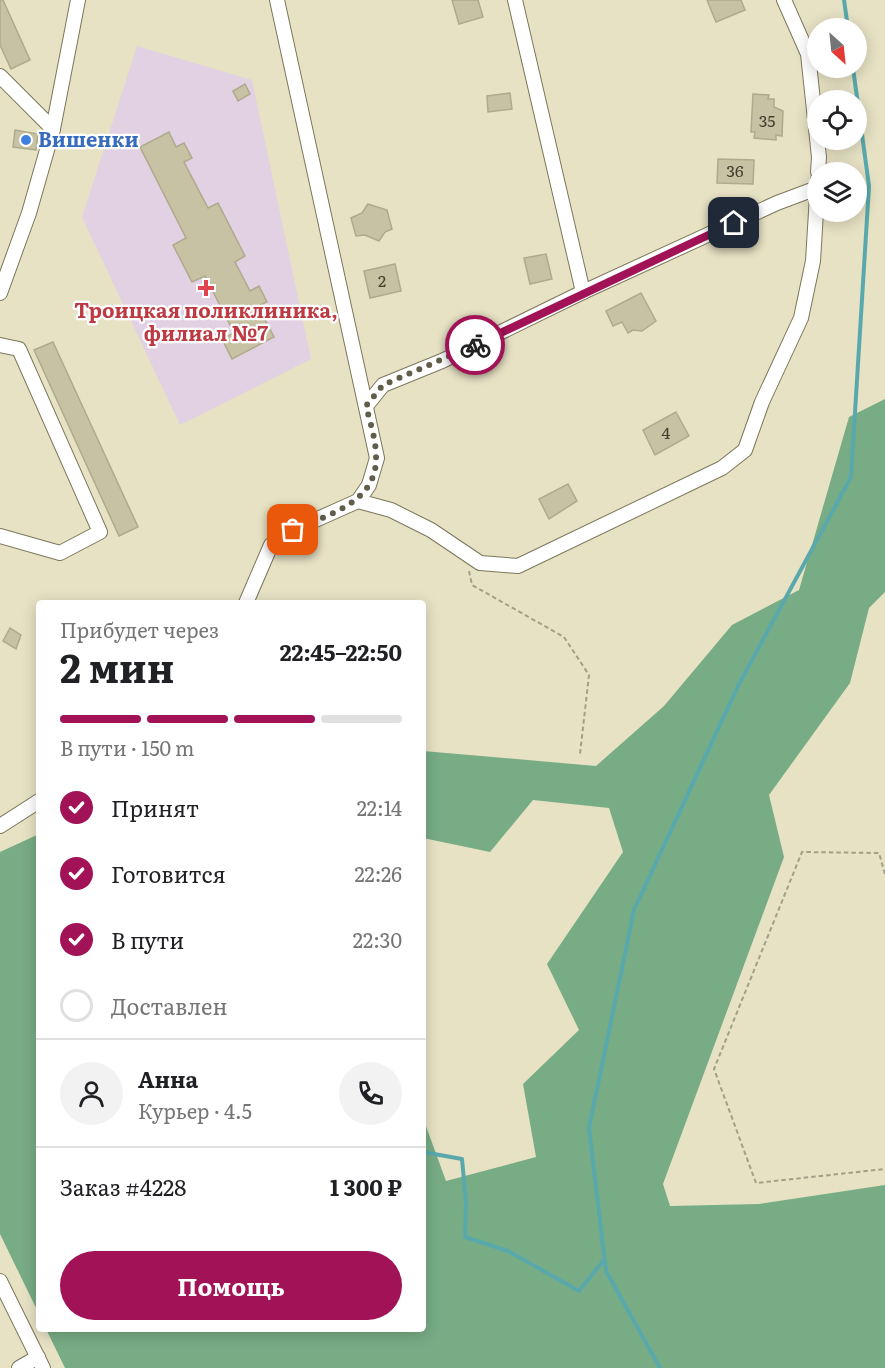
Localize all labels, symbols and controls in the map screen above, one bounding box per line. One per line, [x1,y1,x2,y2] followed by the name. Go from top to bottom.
[807,18,867,78] north arrow
[807,18,867,222] map controls
[807,90,867,150] button: locate
[759,108,775,132] house number: 35
[38,123,139,153] place label: Вишенки
[19,133,33,147] marker: Вишенки
[726,158,744,182] house number: 36
[807,162,867,222] button: layers
[708,197,759,248] pin
[717,206,750,239] icon: home
[378,268,386,292] house number: 2
[197,279,215,297] marker: Троицкая поликлиника, филиал №7
[74,294,338,347] place label: Троицкая поликлиника, филиал №7
[445,315,505,375] courier
[459,329,492,362] icon: bike
[662,420,671,444] house number: 4
[267,504,318,555] pin
[276,513,309,546] icon: bag
[60,614,219,644] text: Прибудет через
[280,635,402,668] text: 22:45–22:50
[60,637,174,695] text: 2 мин
[60,732,195,762] text: В пути · 150 m
[60,791,93,824] icon: check
[111,791,199,824] text: Принят
[357,792,402,822] text: 22:14
[60,857,93,890] icon: check
[111,857,226,890] text: Готовится
[354,858,402,888] text: 22:26
[60,923,93,956] icon: check
[111,923,184,956] text: В пути
[353,924,402,954] text: 22:30
[111,989,228,1022] text: Доставлен
[60,1062,123,1125] button: person
[138,1062,198,1095] text: Анна
[339,1062,402,1125] button: phone
[138,1095,252,1125] text: Курьер · 4.5
[60,1170,186,1203] text: Заказ #4228
[330,1170,402,1203] text: 1 300 ₽
[60,1251,402,1320] button: Помощь

